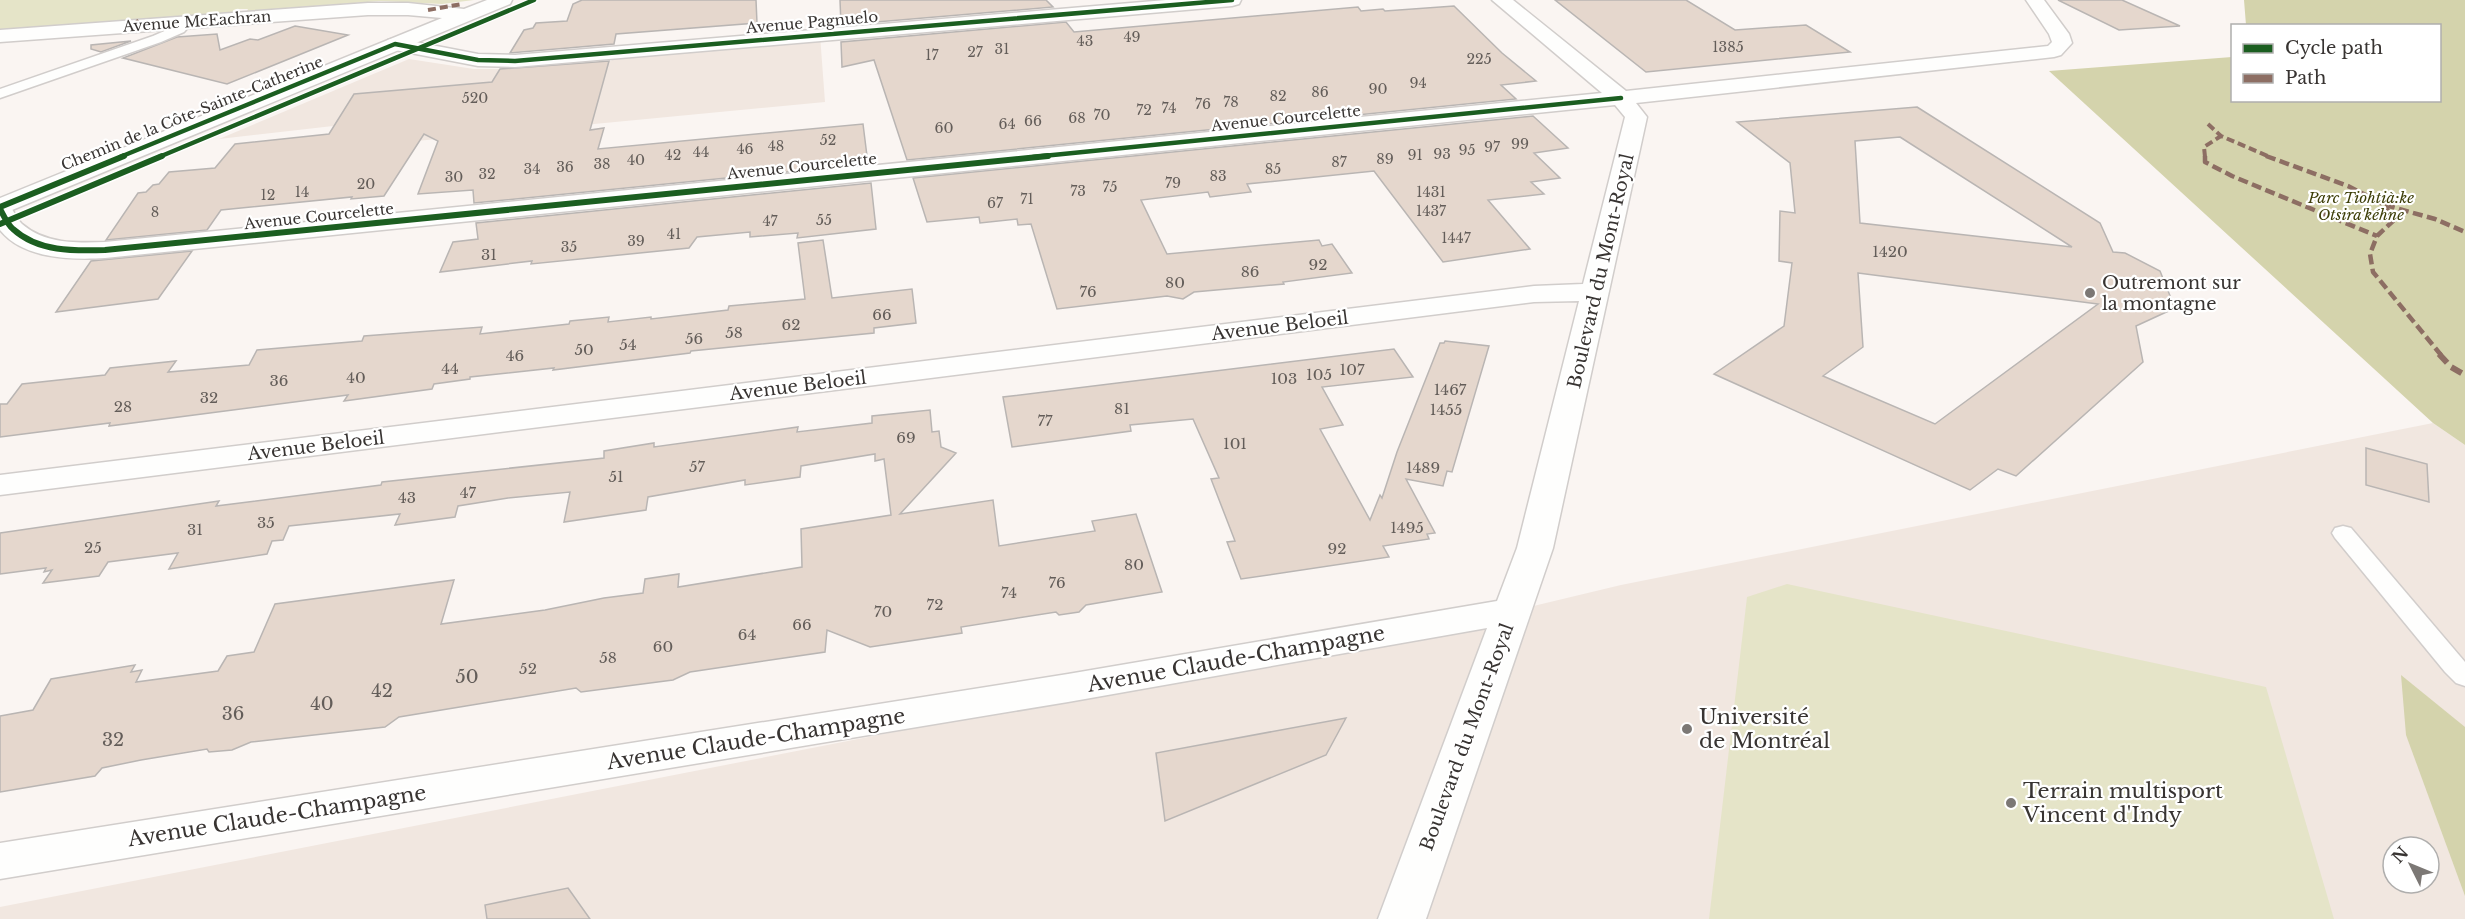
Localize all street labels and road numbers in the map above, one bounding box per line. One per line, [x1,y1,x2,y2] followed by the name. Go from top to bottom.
[121,6,272,36] street label: Avenue McEachran
[744,7,879,37] street label: Avenue Pagnuelo
[58,52,326,174] street label: Chemin de la Côte-Sainte-Catherine
[1209,101,1362,135] street label: Avenue Courcelette
[725,149,878,183] street label: Avenue Courcelette
[1563,151,1639,391] street label: Boulevard du Mont-Royal
[242,199,395,233] street label: Avenue Courcelette
[1209,307,1350,345] street label: Avenue Beloeil
[727,367,868,405] street label: Avenue Beloeil
[245,427,386,465] street label: Avenue Beloeil
[1084,620,1387,698] street label: Avenue Claude-Champagne
[1416,620,1518,854] street label: Boulevard du Mont-Royal
[604,703,907,776] street label: Avenue Claude-Champagne
[125,780,428,853] street label: Avenue Claude-Champagne

